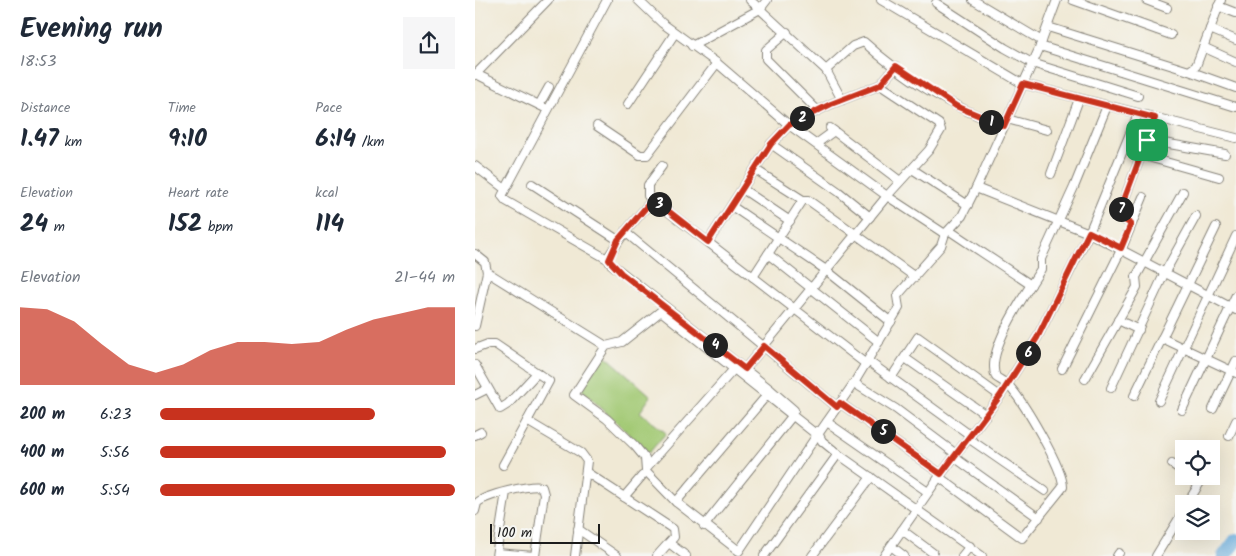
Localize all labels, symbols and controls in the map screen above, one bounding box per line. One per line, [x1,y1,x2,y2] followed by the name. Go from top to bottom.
[20,7,163,52] text: Evening run
[403,17,455,69] button: share
[20,49,56,74] text: 18:53
[20,97,70,119] text: Distance
[168,97,196,119] text: Time
[315,97,342,119] text: Pace
[789,106,815,130] pin: 2
[798,107,807,129] text: 2
[979,110,1003,134] pin: 1
[989,111,994,133] text: 1
[20,119,59,159] text: 1.47
[168,119,207,159] text: 9:10
[315,119,356,159] text: 6:14
[1126,119,1168,161] pin
[1133,126,1161,154] icon: arrive
[59,131,82,153] text: km
[356,131,385,153] text: /km
[20,182,73,204] text: Elevation
[168,182,229,204] text: Heart rate
[315,182,338,204] text: kcal
[647,192,671,216] pin: 3
[656,193,663,215] text: 3
[1109,196,1133,222] pin: 7
[1118,198,1125,220] text: 7
[20,204,48,244] text: 24
[168,204,202,244] text: 152
[315,204,344,244] text: 114
[48,216,65,238] text: m
[202,216,233,238] text: bpm
[20,265,81,290] text: Elevation
[394,265,455,290] text: 21–44 m
[703,332,727,358] pin: 4
[712,334,719,356] text: 4
[1015,340,1041,366] pin: 6
[1025,342,1032,364] text: 6
[20,402,65,427] text: 200 m
[100,402,131,427] text: 6:23
[871,418,895,444] pin: 5
[880,420,887,442] text: 5
[20,440,64,465] text: 400 m
[100,440,130,465] text: 5:56
[1175,440,1220,540] map controls
[1175,440,1220,485] button: locate
[20,478,64,503] text: 600 m
[100,478,130,503] text: 5:54
[1175,495,1220,540] button: layers
[490,521,600,544] scale bar
[497,522,532,544] text: 100 m

